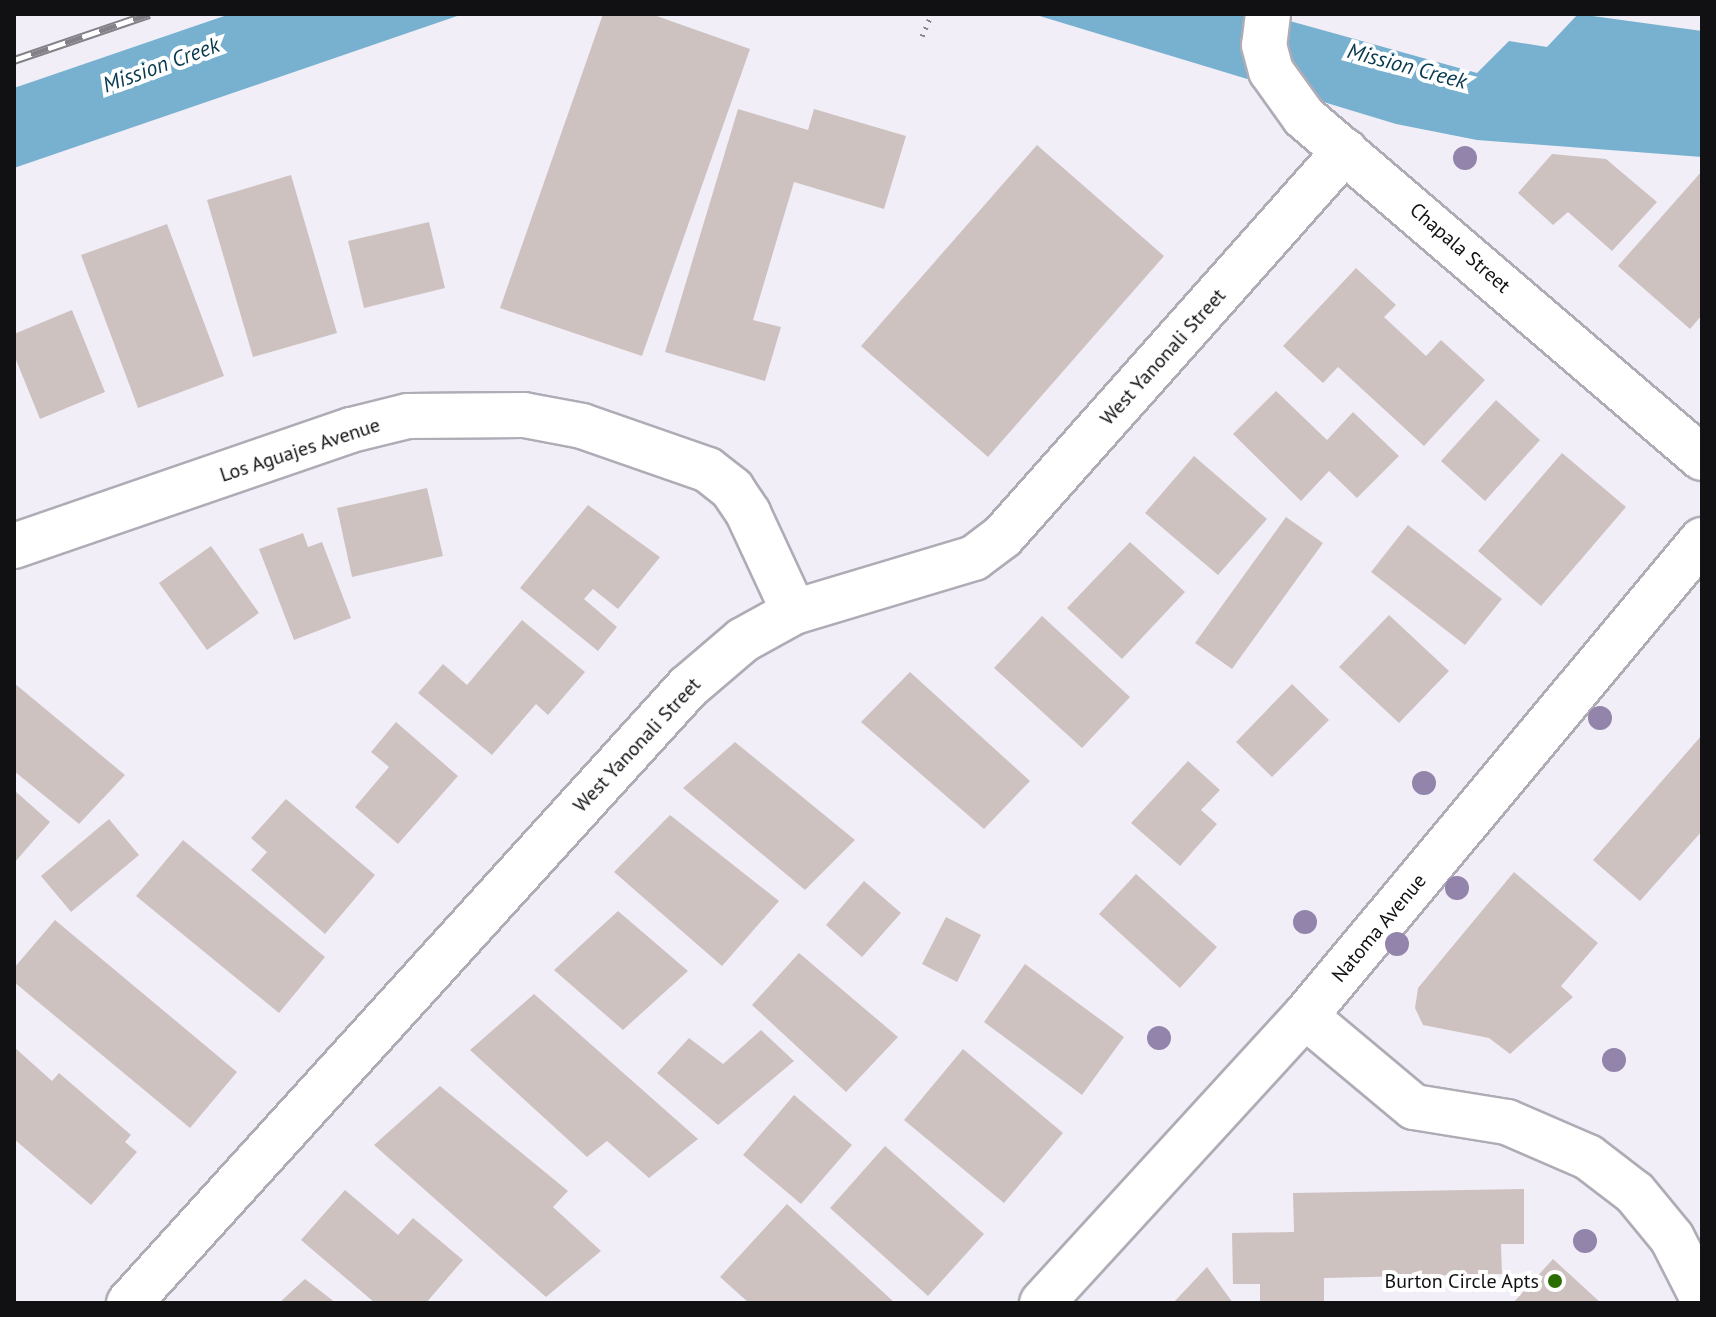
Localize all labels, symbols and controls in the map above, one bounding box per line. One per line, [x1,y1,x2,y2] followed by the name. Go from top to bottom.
[99,32,223,98] water label: Mission Creek
[1344,37,1470,95] water label: Mission Creek
[1405,198,1515,298] street label: Chapala Street
[1095,283,1231,431] street label: West Yanonali Street
[216,413,384,487] street label: Los Aguajes Avenue
[568,672,706,818] street label: West Yanonali Street
[1327,869,1431,987] street label: Natoma Avenue
[1384,1269,1539,1293] place label: Burton Circle Apts
[1546,1272,1564,1290] marker: Burton Circle Apts

